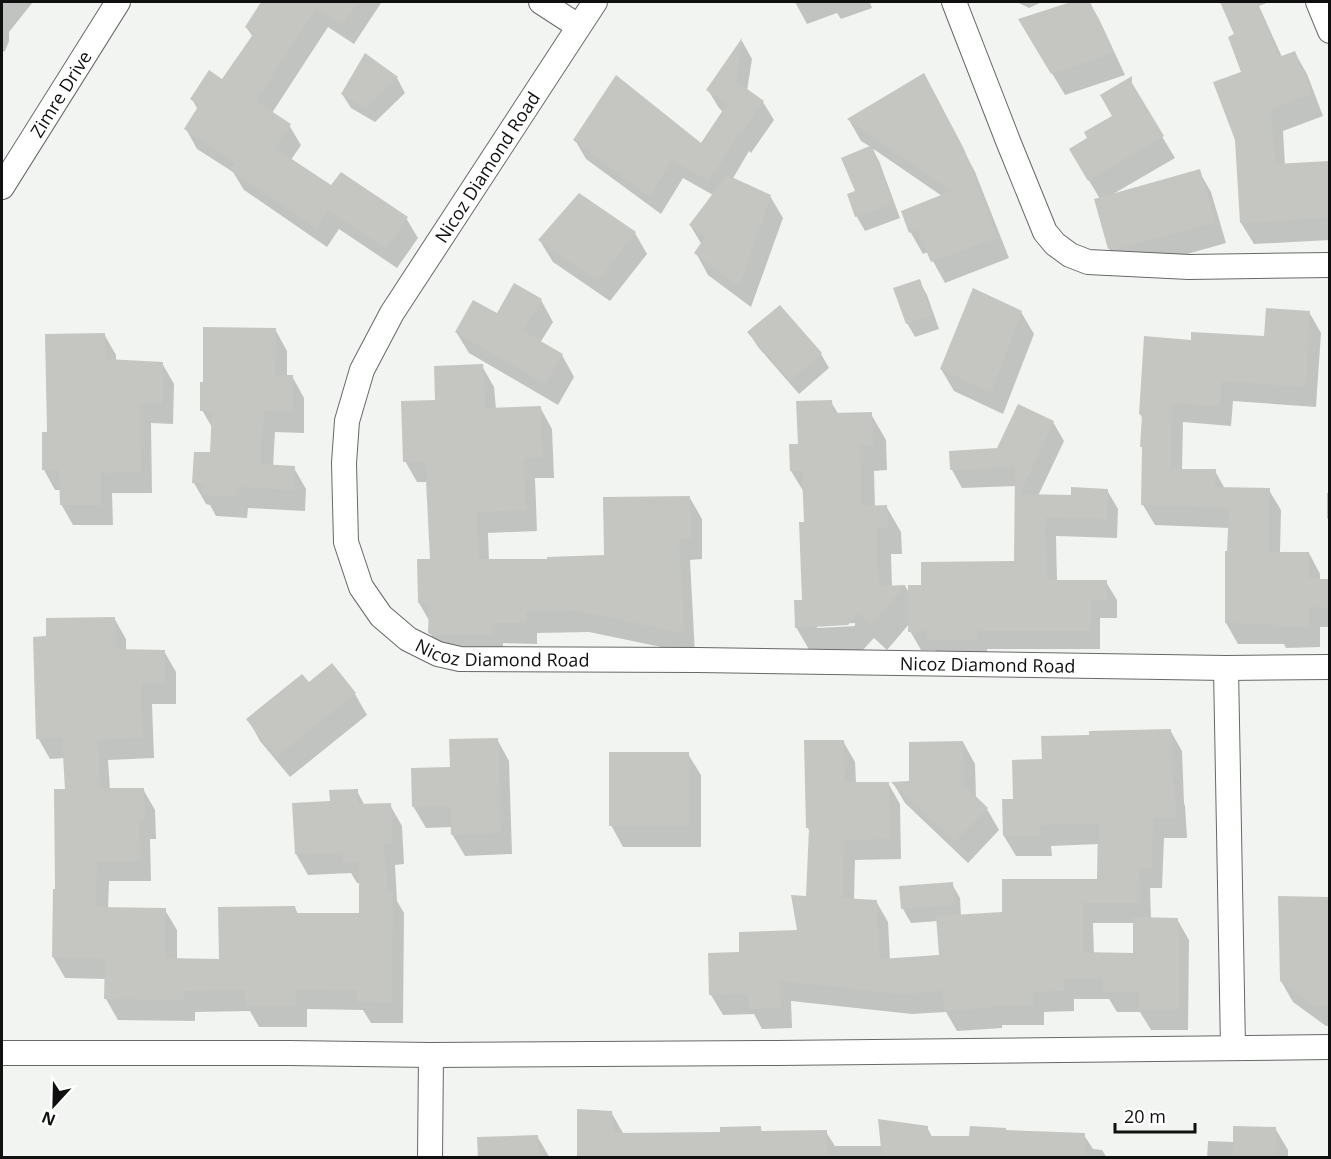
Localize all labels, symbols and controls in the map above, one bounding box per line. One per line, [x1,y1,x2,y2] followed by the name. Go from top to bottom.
[24,46,97,142] street label: Zimre Drive
[429,87,545,247] street label: Nicoz Diamond Road
[412,633,589,672] street label: Nicoz Diamond Road
[900,651,1076,678] street label: Nicoz Diamond Road
[24,1075,84,1135] north arrow
[1115,1096,1194,1134] scale bar
[1124,1104,1166,1128] text: 20 m
[38,1106,59,1132] text: N

